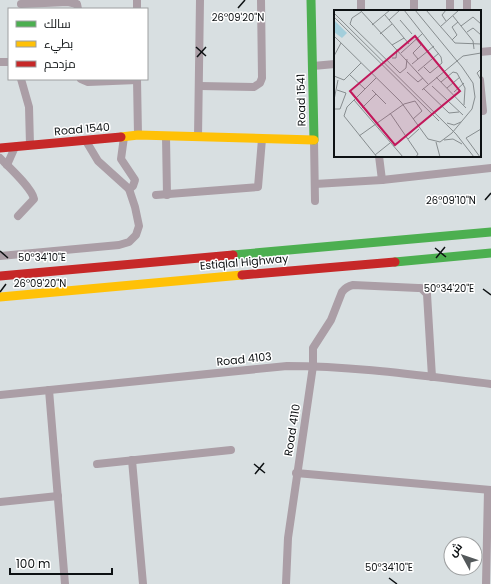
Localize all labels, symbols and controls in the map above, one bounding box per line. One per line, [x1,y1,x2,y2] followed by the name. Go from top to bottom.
[8,8,148,80] legend
[212,10,264,25] text: 26°09'20"N
[334,10,481,157] inset map
[44,15,71,32] text: سالك
[44,35,73,54] text: بطيء
[44,55,76,72] text: مزدحم
[293,74,309,126] street label: Road 1541
[54,119,111,139] street label: Road 1540
[426,193,476,208] text: 26°09'10"N
[18,250,66,265] text: 50°34'10"E
[199,250,290,274] street label: Estiqlal Highway
[14,276,66,291] text: 26°09'20"N
[424,281,474,296] text: 50°34'20"E
[216,348,272,370] street label: Road 4103
[280,403,304,457] street label: Road 4110
[443,536,483,576] north arrow
[445,539,466,560] text: ش
[10,550,112,576] scale bar
[16,555,50,572] text: 100 m
[365,560,413,575] text: 50°34'10"E

